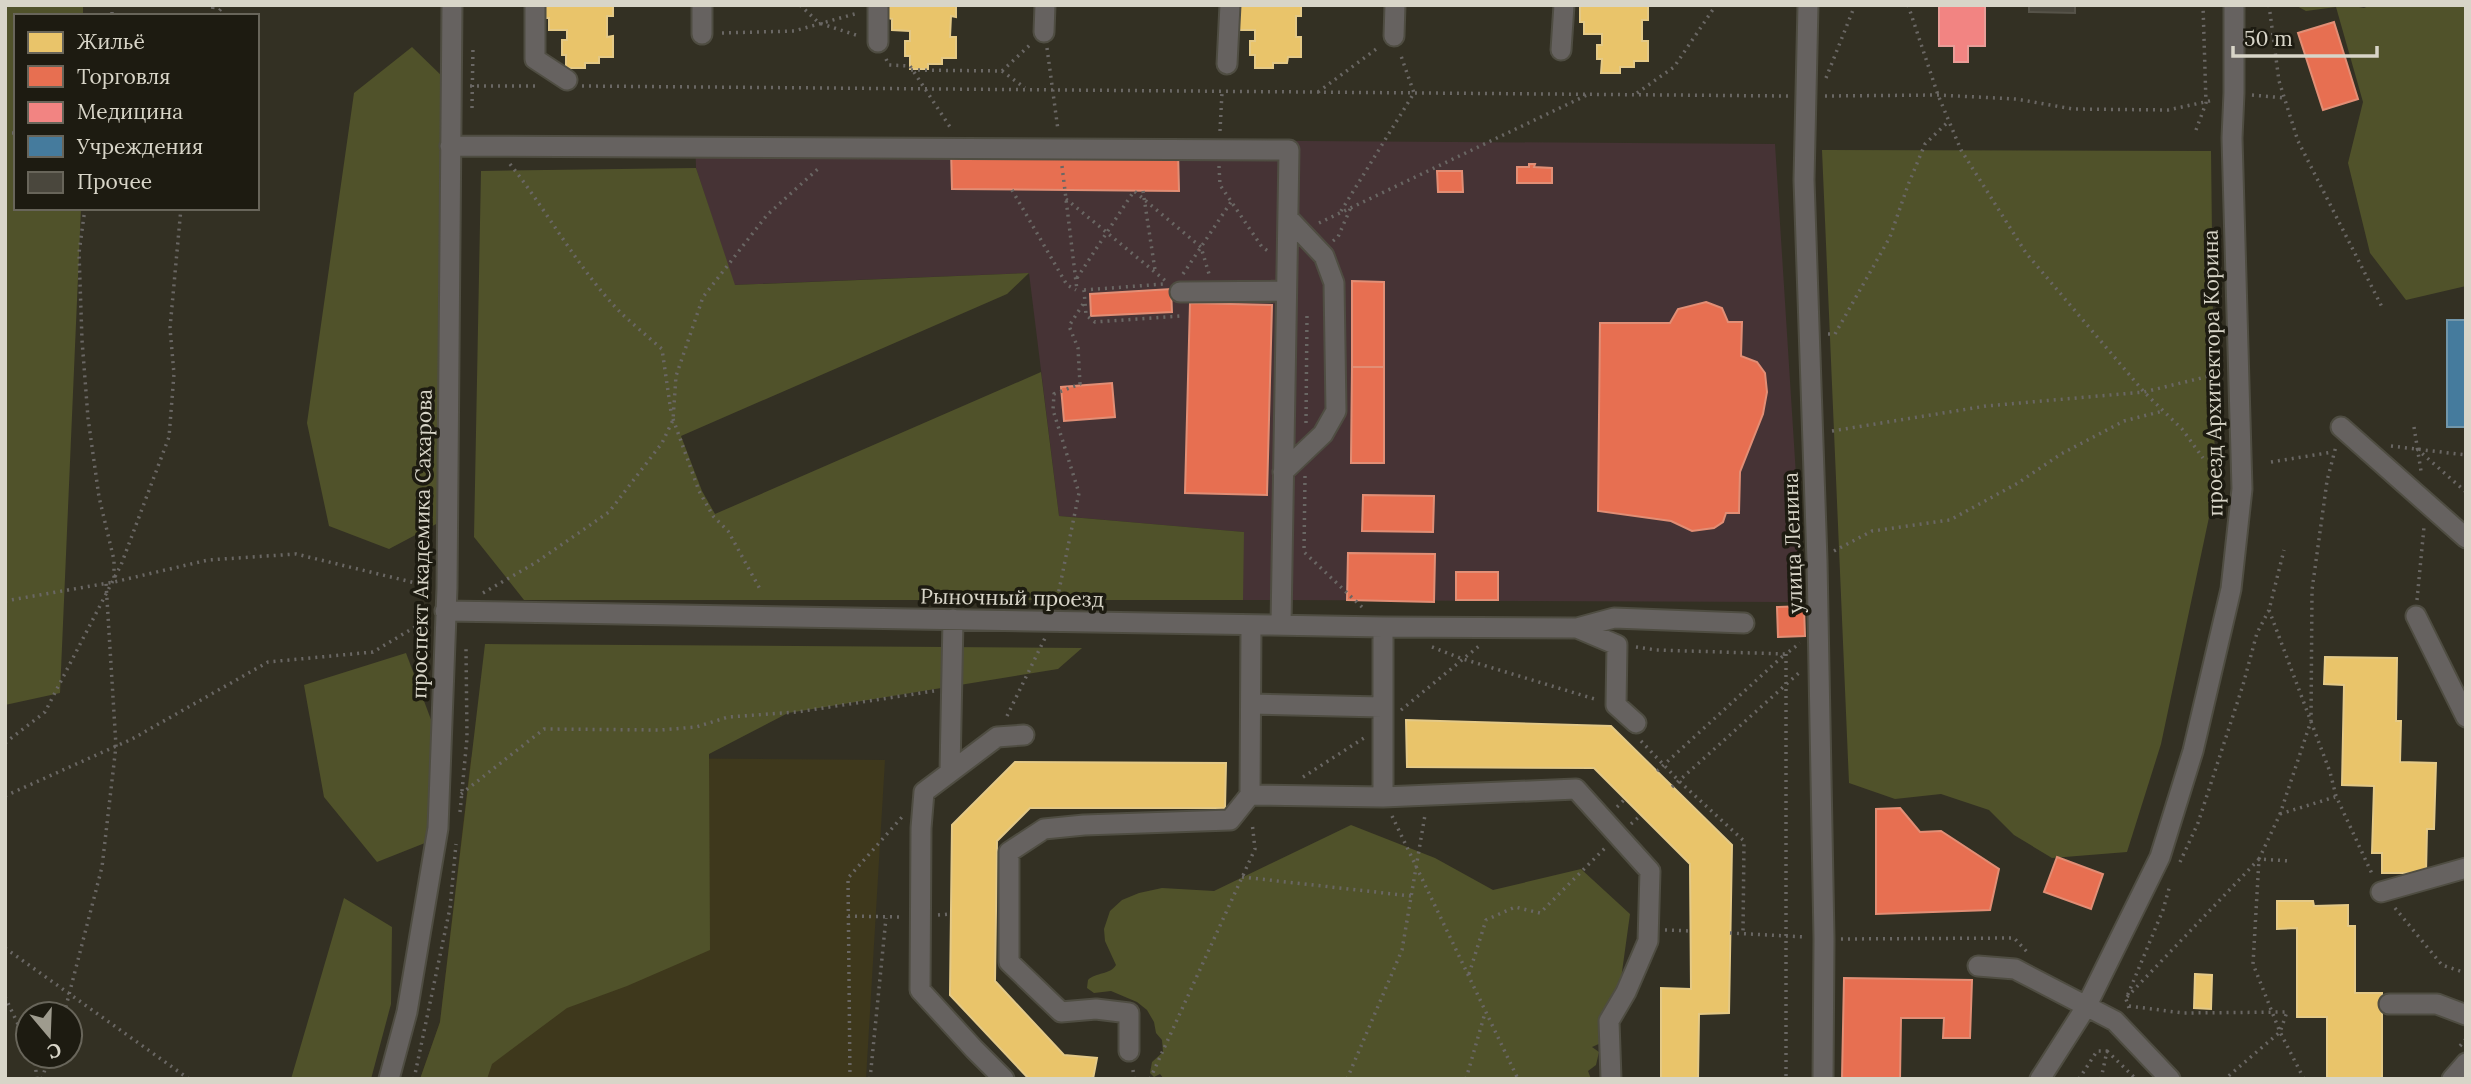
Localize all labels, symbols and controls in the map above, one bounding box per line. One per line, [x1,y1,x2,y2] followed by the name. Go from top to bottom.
[14,14,259,210] legend
[2233,14,2376,58] scale bar
[2244,25,2293,52] text: 50 m
[77,28,145,55] text: Жильё
[77,63,171,90] text: Торговля
[77,98,183,125] text: Медицина
[76,133,203,160] text: Учреждения
[77,168,152,195] text: Прочее
[2196,229,2229,517] street label: проезд Архитектора Корина
[405,389,438,699] street label: проспект Академика Сахарова
[1777,472,1808,614] street label: улица Ленина
[920,582,1104,613] street label: Рыночный проезд
[14,1000,84,1070] north arrow
[44,1038,65,1065] text: С

